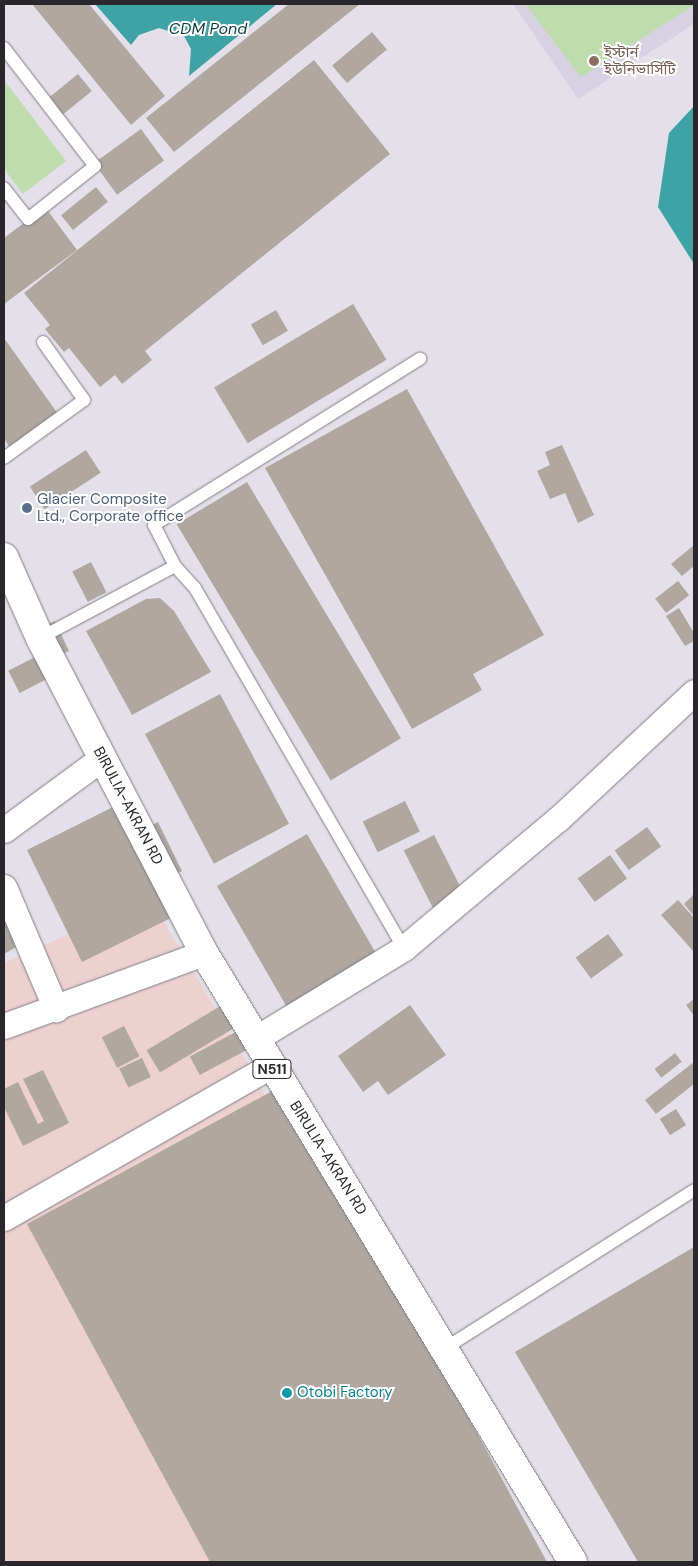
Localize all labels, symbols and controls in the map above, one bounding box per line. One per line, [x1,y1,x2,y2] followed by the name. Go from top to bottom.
[169,19,247,39] water label: CDM Pond
[604,43,676,78] place label: ইস্টার্ন ইউনিভার্সিটি
[588,55,600,67] marker: ইস্টার্ন ইউনিভার্সিটি
[37,490,184,525] place label: Glacier Composite Ltd., Corporate office
[21,502,33,514] marker: Glacier Composite Ltd., Corporate office
[89,744,167,868] street label: BIRULIA-AKRAN RD
[252,1058,292,1080] road number: N511
[286,1098,370,1218] street label: BIRULIA-AKRAN RD
[297,1384,393,1402] place label: Otobi Factory
[281,1387,293,1399] marker: Otobi Factory

